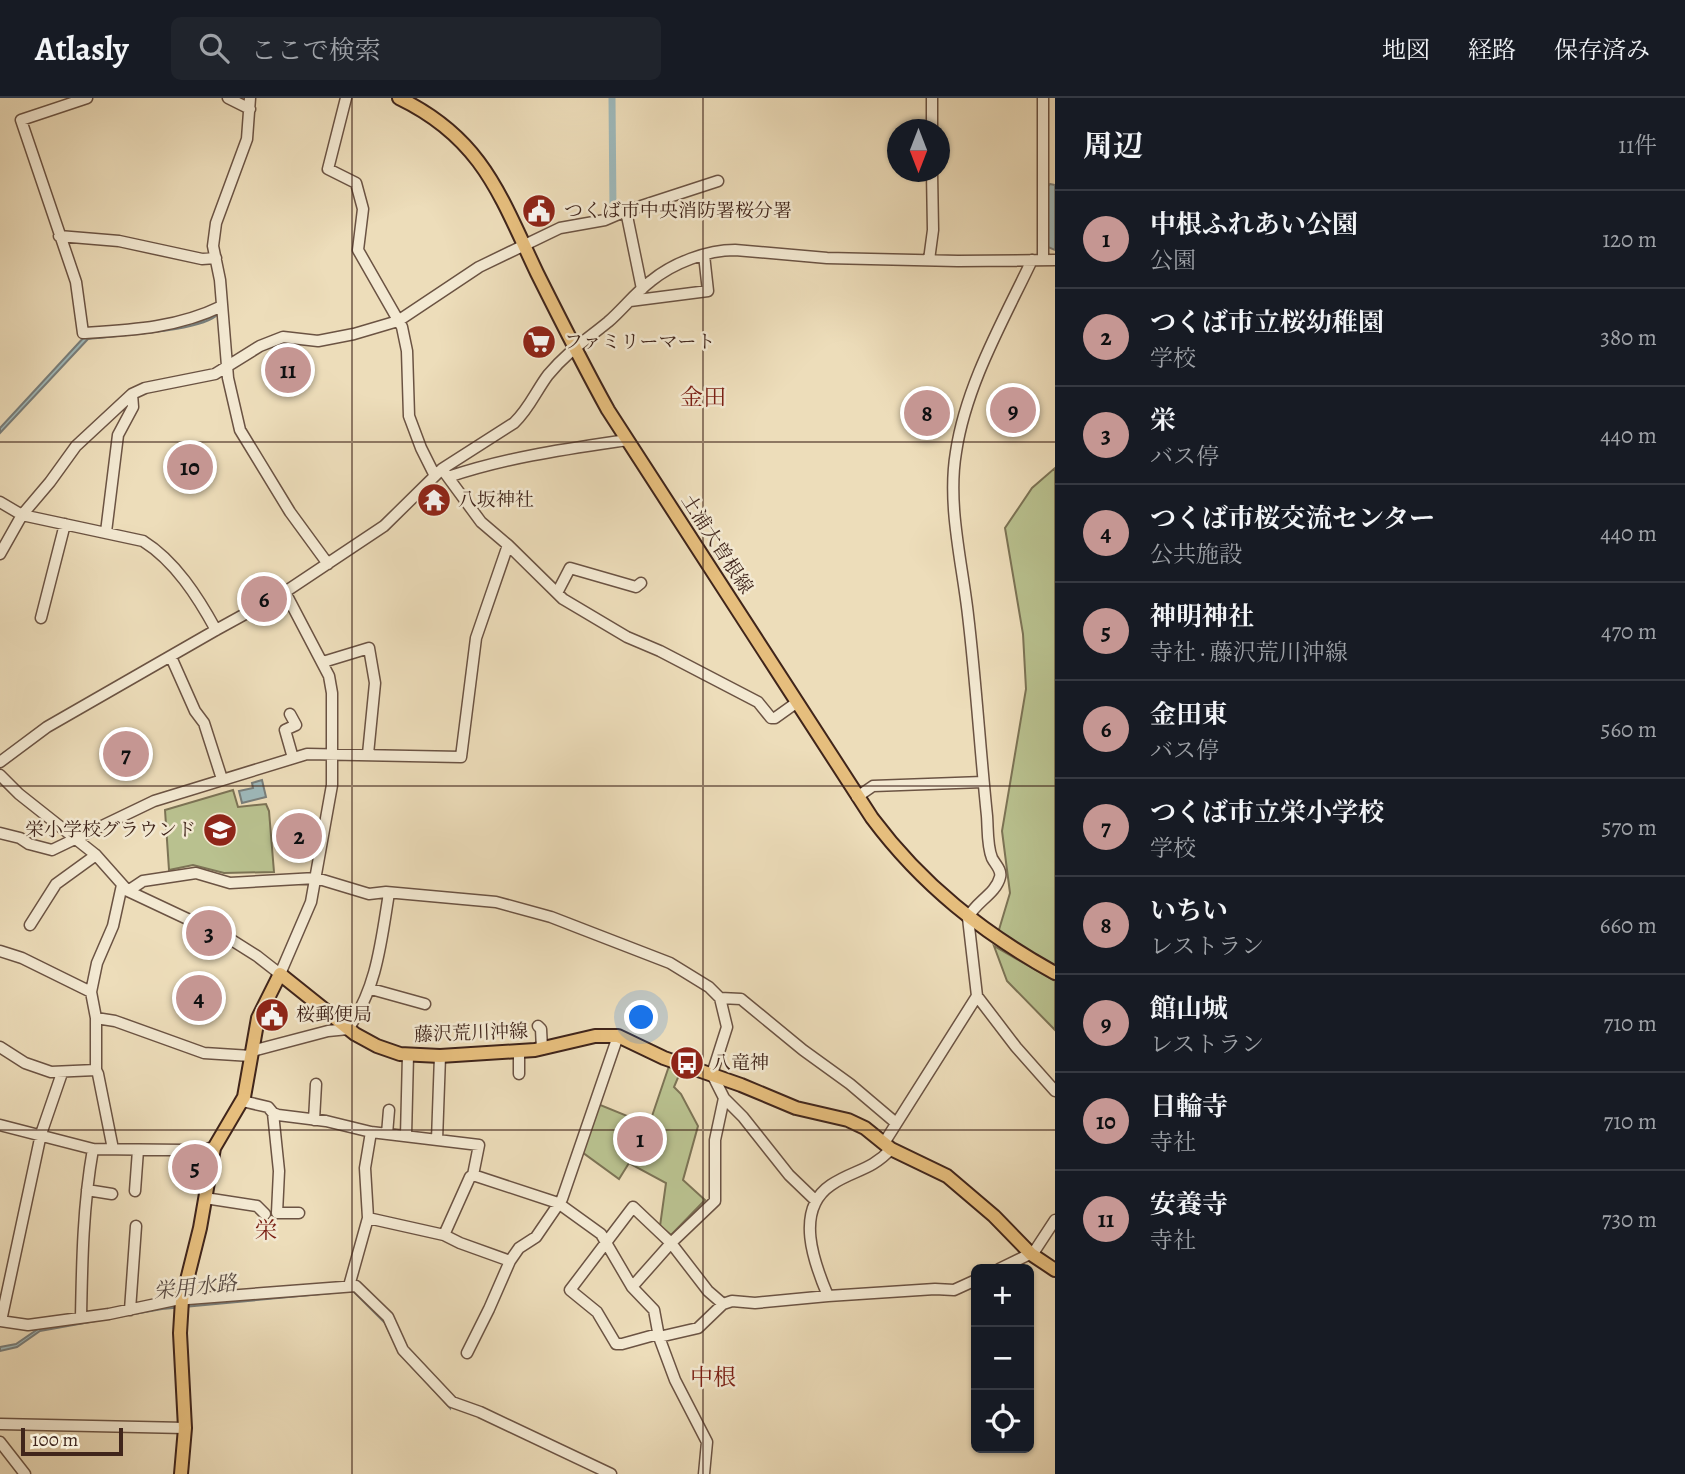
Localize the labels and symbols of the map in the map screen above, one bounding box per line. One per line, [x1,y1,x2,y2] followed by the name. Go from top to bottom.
[887,119,950,182] north arrow
[520,192,558,230] public building icon: つくば市中央消防署桜分署
[564,198,792,224] place label: つくば市中央消防署桜分署
[520,323,558,361] supermarket icon: ファミリーマート
[564,329,716,355] place label: ファミリーマート
[265,344,311,396] pin: 11
[680,382,726,413] district label: 金田
[990,384,1036,436] pin: 9
[904,387,950,439] pin: 8
[167,441,213,493] pin: 10
[415,481,453,519] temple icon: 八坂神社
[458,487,534,513] place label: 八坂神社
[675,489,759,599] street label: 土浦大曽根線
[241,573,287,625] pin: 6
[103,728,149,780] pin: 7
[276,810,322,862] pin: 2
[201,811,239,849] school or university icon: 栄小学校グラウンド
[25,817,196,843] place label: 栄小学校グラウンド
[186,907,232,959] pin: 3
[176,972,222,1024] pin: 4
[253,996,291,1034] public building icon: 桜郵便局
[624,1000,658,1034] your location
[296,1002,372,1028] place label: 桜郵便局
[414,1018,528,1048] street label: 藤沢荒川沖線
[668,1044,706,1082] bus stop icon: 八竜神
[712,1050,769,1076] place label: 八竜神
[617,1113,663,1165] pin: 1
[172,1141,218,1193] pin: 5
[255,1215,278,1246] district label: 栄
[152,1268,240,1305] water label: 栄用水路
[690,1362,736,1393] district label: 中根
[21,1425,122,1457] scale bar

